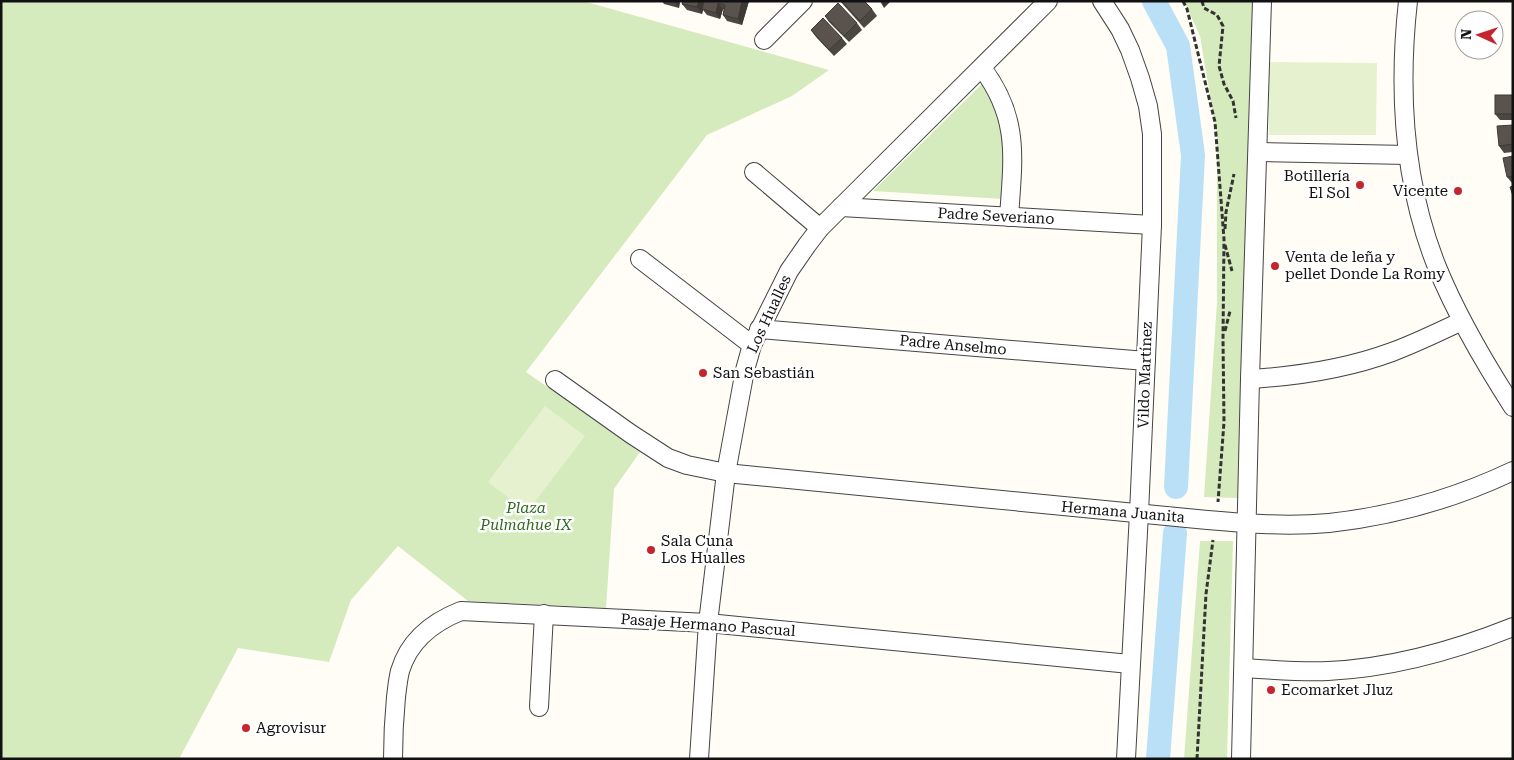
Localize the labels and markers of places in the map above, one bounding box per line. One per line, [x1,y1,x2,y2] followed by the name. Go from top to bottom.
[1284,167,1350,202] place label: Botillería El Sol
[1354,179,1366,191] marker: Botillería El Sol
[1393,182,1448,200] place label: Vicente
[1452,185,1464,197] marker: Vicente
[1285,248,1445,283] place label: Venta de leña y pellet Donde La Romy
[1269,260,1281,272] marker: Venta de leña y pellet Donde La Romy
[713,364,815,382] place label: San Sebastián
[697,367,709,379] marker: San Sebastián
[661,532,745,567] place label: Sala Cuna Los Hualles
[645,544,657,556] marker: Sala Cuna Los Hualles
[1281,681,1392,699] place label: Ecomarket Jluz
[1265,684,1277,696] marker: Ecomarket Jluz
[256,719,326,737] place label: Agrovisur
[240,722,252,734] marker: Agrovisur

